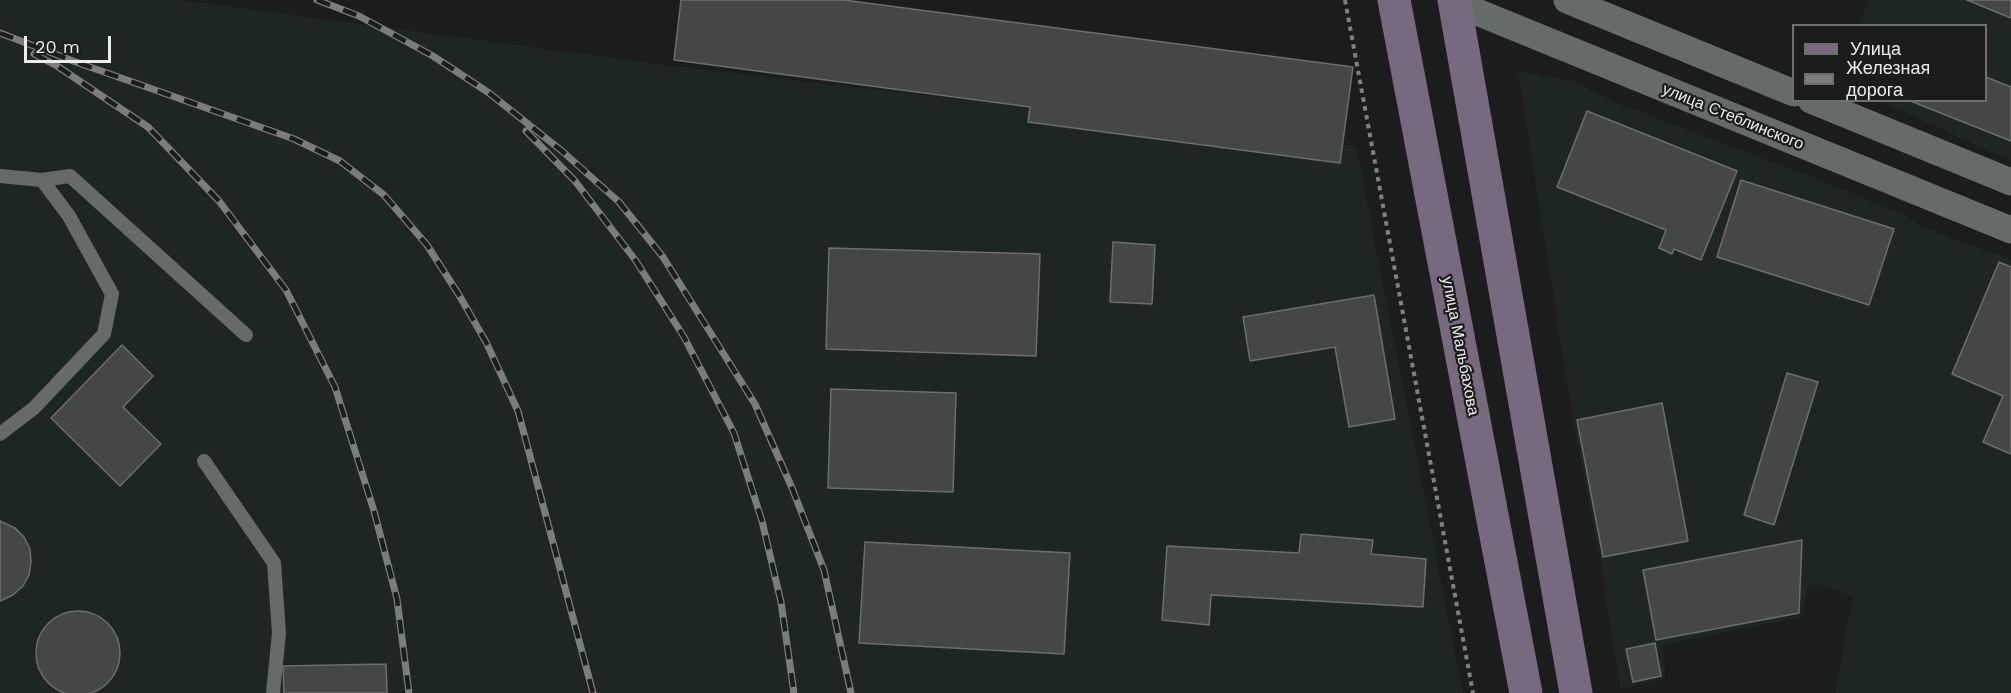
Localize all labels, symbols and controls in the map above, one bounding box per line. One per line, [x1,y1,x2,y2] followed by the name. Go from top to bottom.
[27,24,114,62] scale bar
[1792,24,1987,102] legend
[35,36,80,57] text: 20 m
[1850,38,1901,59] text: Улица
[1846,57,1930,100] text: Железная дорога
[1659,80,1807,154] street label: улица Стеблинского
[1437,275,1483,417] street label: улица Мальбахова

